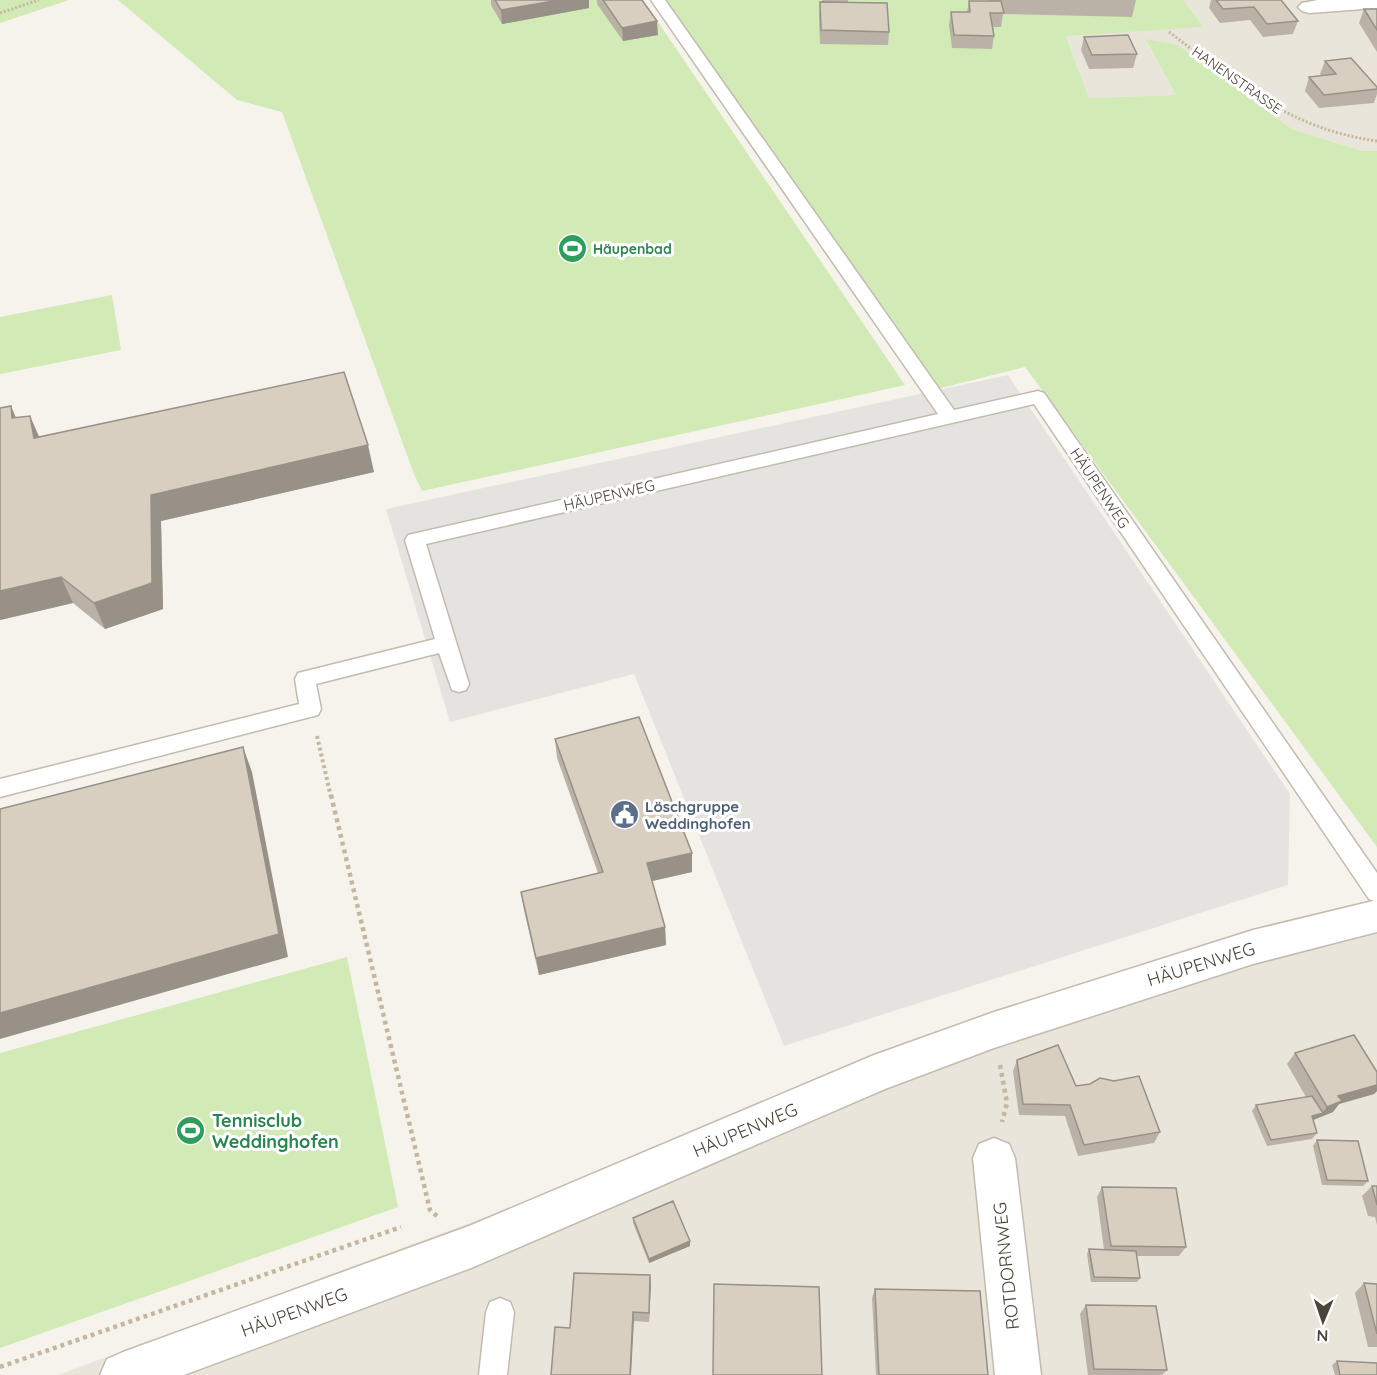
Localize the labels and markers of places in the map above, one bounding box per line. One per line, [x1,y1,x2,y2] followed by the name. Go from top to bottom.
[556,233,588,265] sports icon: Häupenbad
[593,240,672,258] place label: Häupenbad
[645,797,751,833] place label: Löschgruppe Weddinghofen
[608,799,640,831] public building icon: Löschgruppe Weddinghofen
[212,1109,339,1153] place label: Tennisclub Weddinghofen
[175,1114,207,1146] sports icon: Tennisclub Weddinghofen

